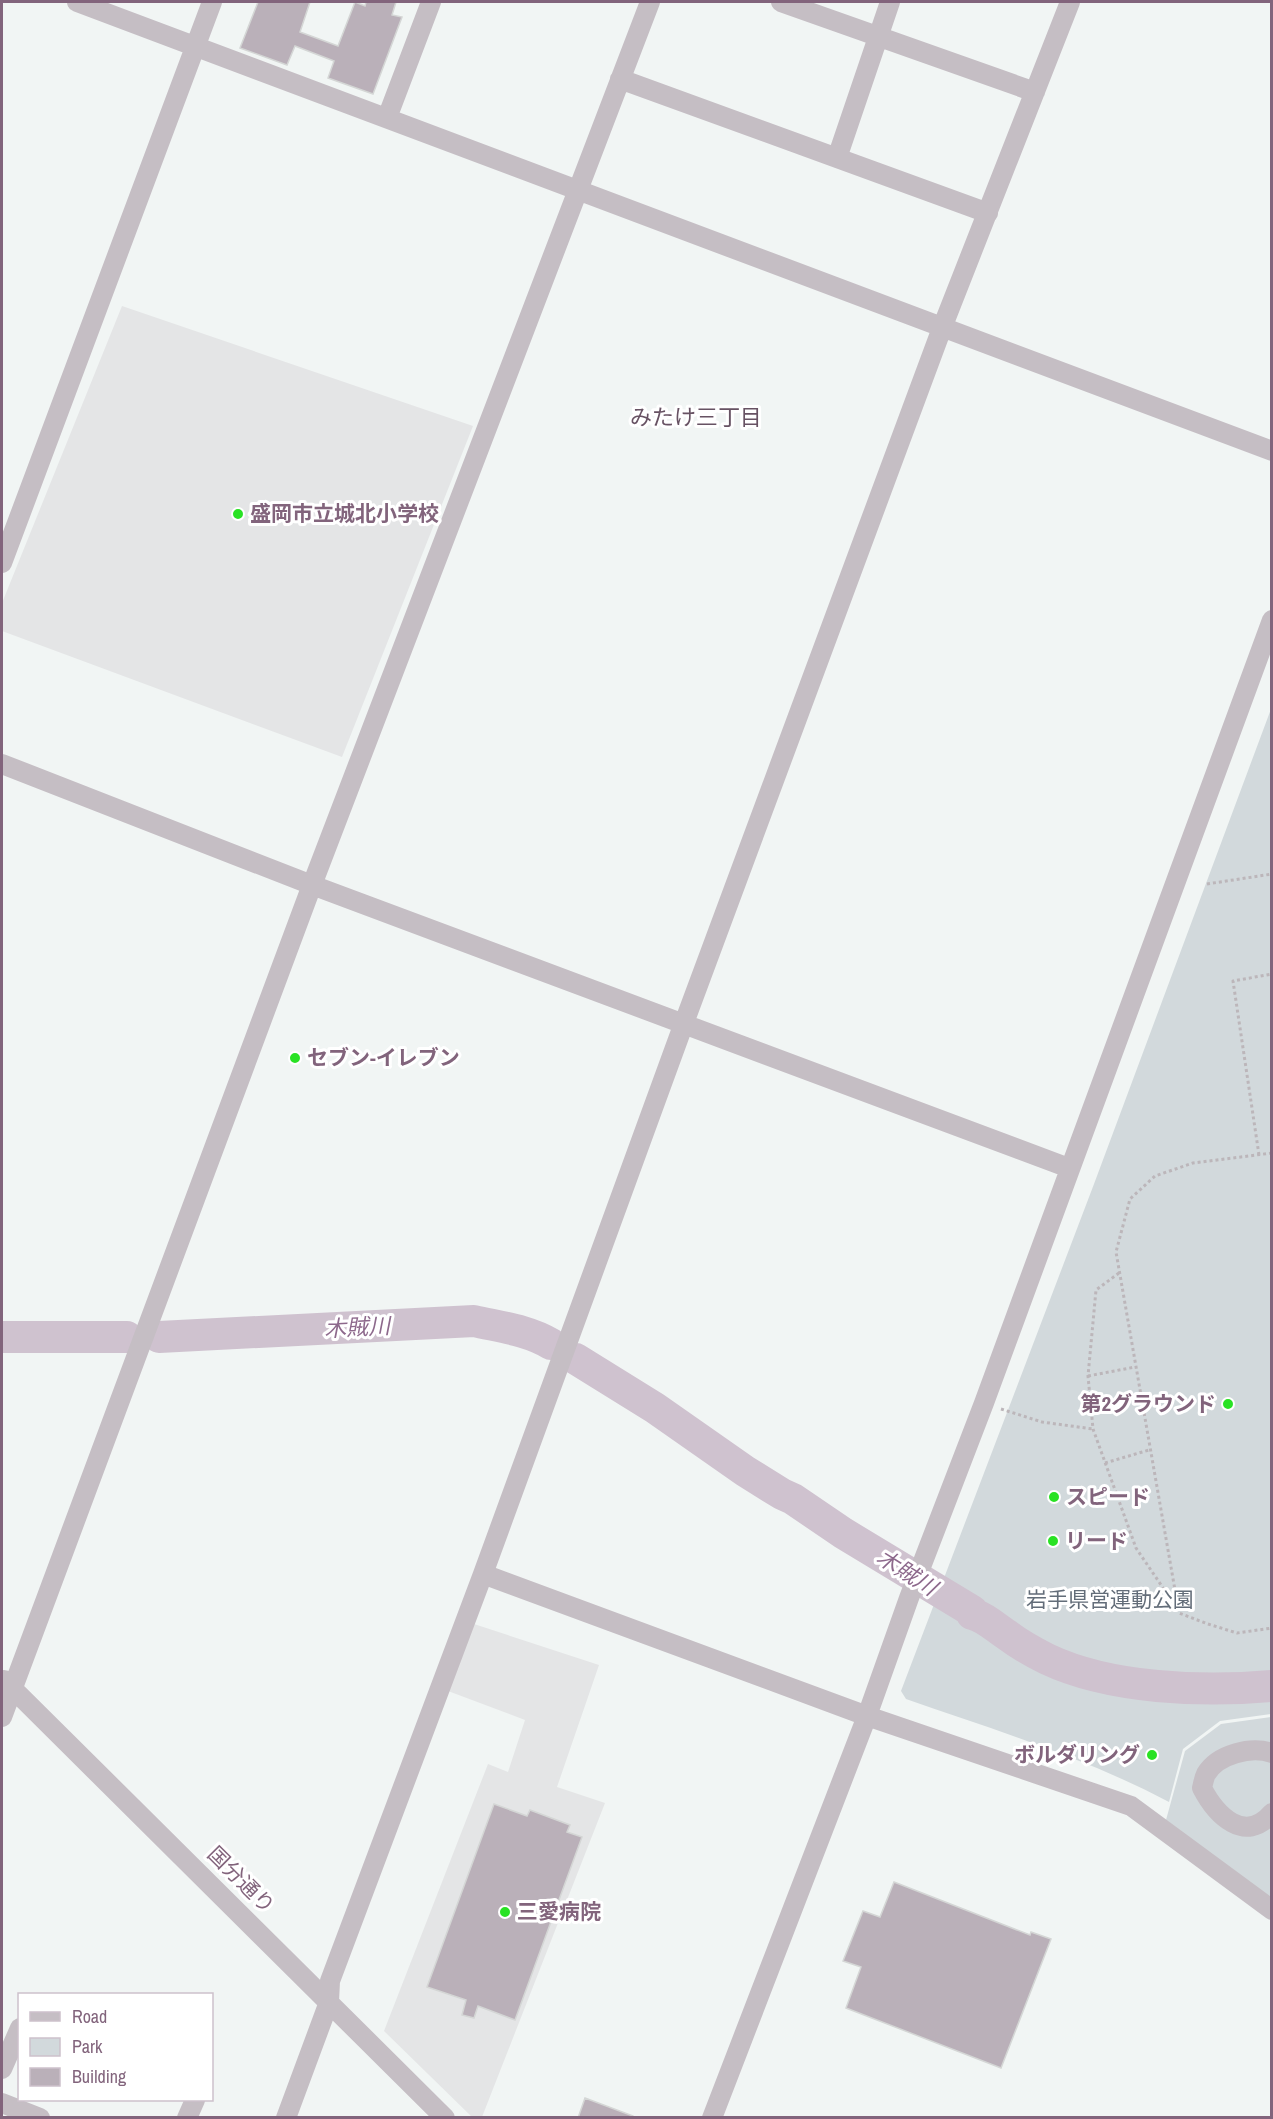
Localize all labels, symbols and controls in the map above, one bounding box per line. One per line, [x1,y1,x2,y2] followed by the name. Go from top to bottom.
[630,402,762,432] district label: みたけ三丁目
[250,499,439,528] place label: 盛岡市立城北小学校
[231,507,245,521] marker: 盛岡市立城北小学校
[307,1043,460,1072] place label: セブン-イレブン
[288,1051,302,1065] marker: セブン-イレブン
[323,1310,393,1344] water label: 木賊川
[1080,1389,1216,1418] place label: 第2グラウンド
[1221,1397,1235,1411] marker: 第2グラウンド
[1066,1482,1150,1511] place label: スピード
[1047,1490,1061,1504] marker: スピード
[1065,1526,1128,1555] place label: リード
[1046,1534,1060,1548] marker: リード
[871,1542,945,1603] water label: 木賊川
[1026,1585,1194,1614] park label: 岩手県営運動公園
[1014,1740,1140,1769] place label: ボルダリング
[1145,1748,1159,1762] marker: ボルダリング
[201,1840,281,1920] street label: 国分通り
[517,1897,601,1926] place label: 三愛病院
[498,1905,512,1919] marker: 三愛病院
[18,1993,213,2101] legend
[72,2004,107,2029] text: Road
[72,2034,103,2059] text: Park
[72,2064,127,2089] text: Building

